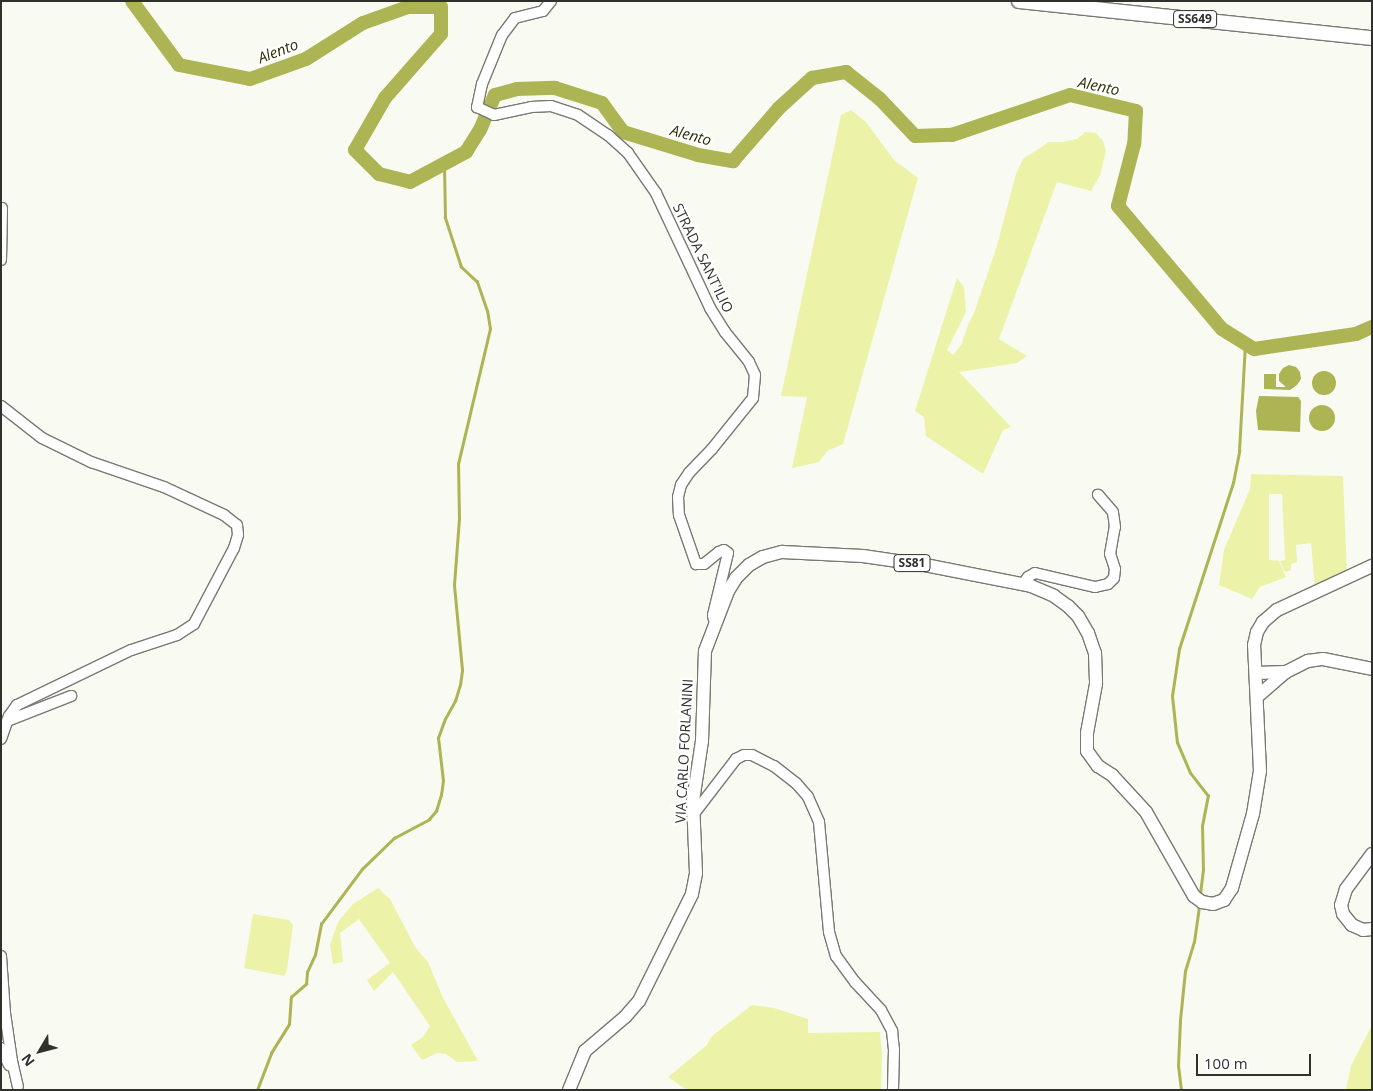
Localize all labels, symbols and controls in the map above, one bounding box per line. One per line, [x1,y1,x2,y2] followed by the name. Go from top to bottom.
[1172,10,1218,28] road number: SS649
[255,35,301,67] water label: Alento
[1077,73,1121,99] water label: Alento
[669,121,713,149] water label: Alento
[669,201,737,315] street label: STRADA SANT'ILIO
[893,554,931,572] road number: SS81
[672,678,696,824] street label: VIA CARLO FORLANINI
[15,1026,65,1076] north arrow
[1198,1044,1313,1076] scale bar
[17,1050,39,1071] text: N
[1204,1053,1248,1073] text: 100 m

